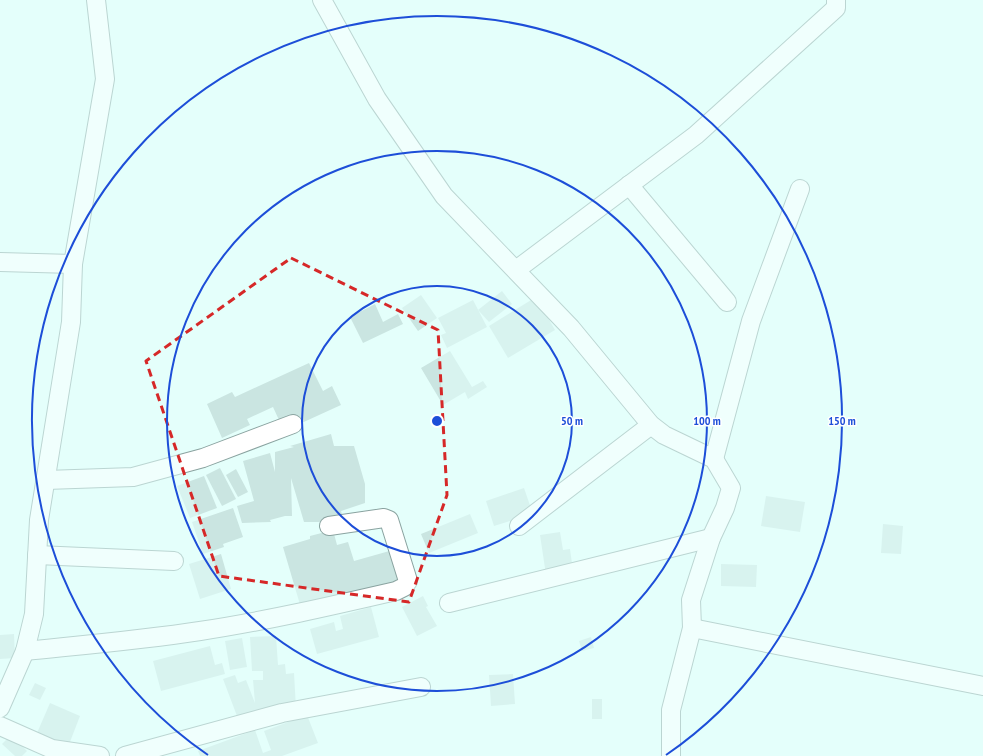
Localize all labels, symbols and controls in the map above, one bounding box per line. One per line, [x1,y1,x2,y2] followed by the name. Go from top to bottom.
[561,413,583,428] text: 50 m
[693,413,721,428] text: 100 m
[828,413,856,428] text: 150 m
[430,414,444,428] centre of rings

